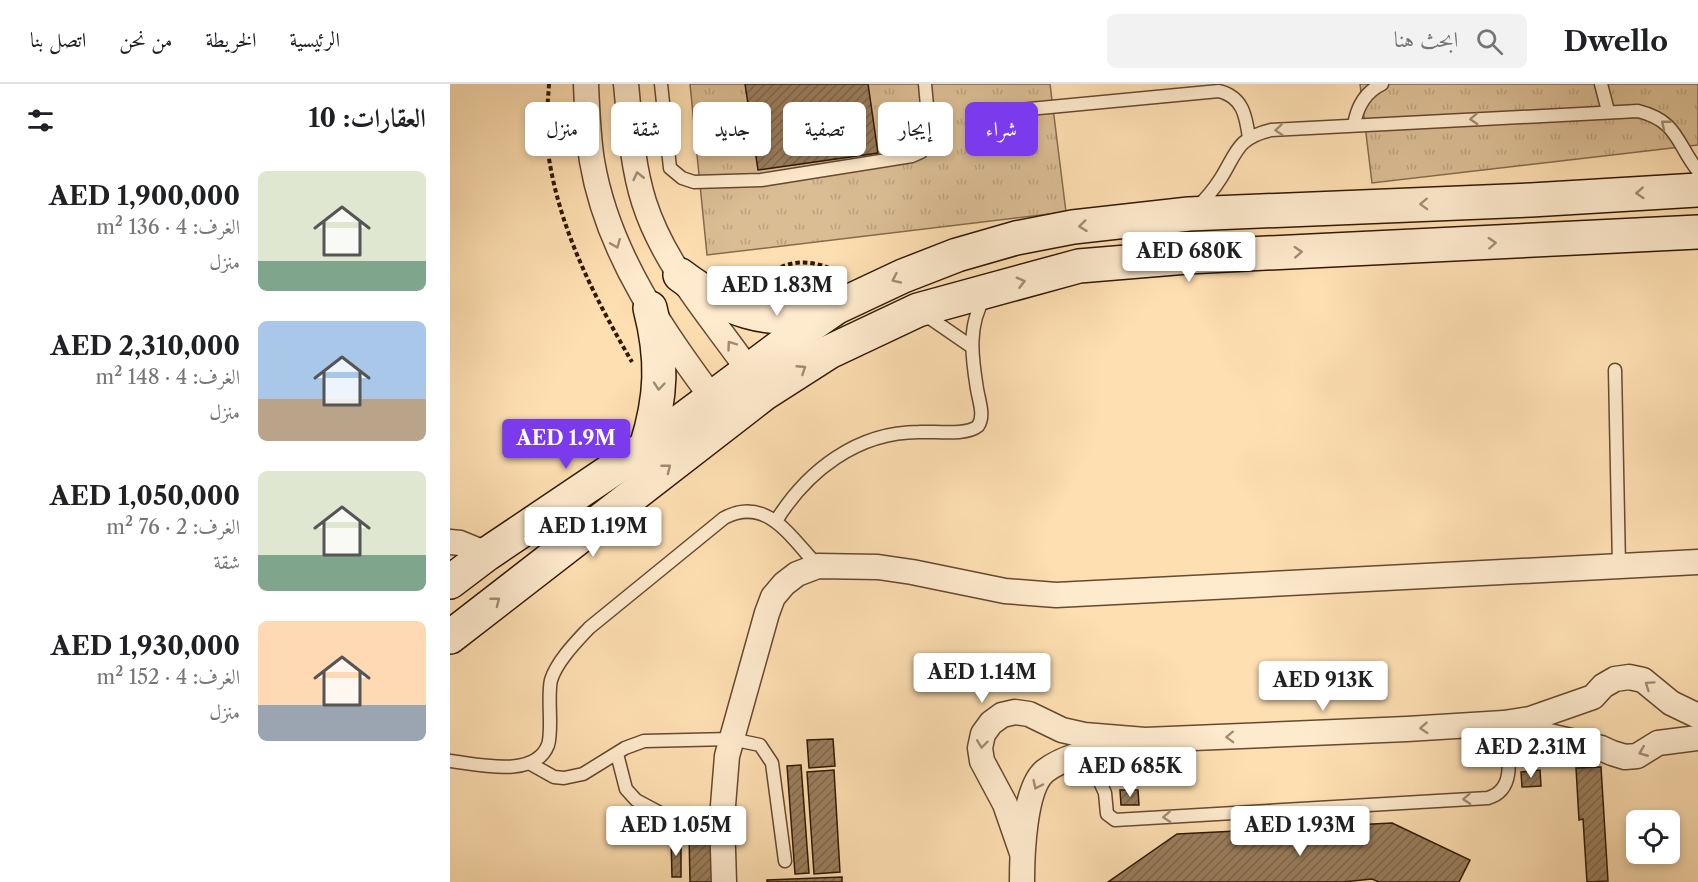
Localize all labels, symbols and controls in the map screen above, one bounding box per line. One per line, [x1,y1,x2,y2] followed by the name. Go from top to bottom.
[1107,14,1527,68] search box
[1563,24,1668,58] text: Dwello
[1473,25,1506,58] icon: search
[1394,26,1458,53] text: ابحث هنا
[30,27,86,52] text: اتصل بنا
[119,27,172,52] text: من نحن
[205,27,257,52] text: الخريطة
[290,27,340,52] text: الرئيسية
[308,102,426,134] text: العقارات: 10
[525,102,599,156] chip: منزل
[611,102,681,156] chip: شقة
[693,102,771,156] chip: جديد
[783,102,866,156] chip: تصفية
[878,102,953,156] chip: إيجار
[965,102,1038,156] chip: شراء
[24,104,57,137] icon: filters
[1469,112,1478,125] one-way arrow
[1661,120,1672,131] one-way arrow
[1274,123,1283,136] one-way arrow
[632,172,645,182] one-way arrow
[49,180,240,212] text: AED 1,900,000
[1635,186,1644,199] one-way arrow
[306,195,378,267] icon: home
[1419,198,1428,211] one-way arrow
[96,215,240,239] text: الغرف: 4 · 136 m²
[1078,219,1087,232] one-way arrow
[1127,232,1251,283] pin: AED 680K
[1488,236,1497,249] one-way arrow
[609,237,621,248] one-way arrow
[1136,239,1242,263] text: AED 680K
[1293,246,1302,259] one-way arrow
[209,250,240,274] text: منزل
[708,266,846,317] pin: AED 1.83M
[891,272,902,284] one-way arrow
[721,273,833,297] text: AED 1.83M
[1015,277,1026,289] one-way arrow
[51,330,240,362] text: AED 2,310,000
[727,341,738,352] one-way arrow
[306,345,378,417] icon: home
[96,365,240,389] text: الغرف: 4 · 148 m²
[796,365,807,376] one-way arrow
[653,382,666,391] one-way arrow
[209,400,240,424] text: منزل
[504,419,628,470] pin: AED 1.9M
[516,426,616,450] text: AED 1.9M
[660,465,671,476] one-way arrow
[50,480,240,512] text: AED 1,050,000
[306,495,378,567] icon: home
[524,507,662,558] pin: AED 1.19M
[538,514,648,538] text: AED 1.19M
[106,515,240,539] text: الغرف: 2 · 76 m²
[214,550,240,574] text: شقة
[489,598,500,609] one-way arrow
[51,630,240,662] text: AED 1,930,000
[306,645,378,717] icon: home
[913,653,1051,704] pin: AED 1.14M
[928,660,1036,684] text: AED 1.14M
[1261,661,1385,712] pin: AED 913K
[97,665,240,689] text: الغرف: 4 · 152 m²
[1273,668,1373,692] text: AED 913K
[1644,682,1655,693] one-way arrow
[209,700,240,724] text: منزل
[1420,721,1429,734] one-way arrow
[1462,728,1600,779] pin: AED 2.31M
[1225,730,1234,743] one-way arrow
[1475,735,1587,759] text: AED 2.31M
[977,739,989,749] one-way arrow
[1638,745,1649,757] one-way arrow
[1068,747,1192,798] pin: AED 685K
[1078,754,1182,778] text: AED 685K
[1032,778,1044,789] one-way arrow
[1462,793,1471,806] one-way arrow
[607,806,745,857] pin: AED 1.05M
[1231,806,1369,857] pin: AED 1.93M
[1626,810,1680,864] map controls
[1626,810,1680,864] button: locate
[1163,811,1172,824] one-way arrow
[620,813,732,837] text: AED 1.05M
[1245,813,1355,837] text: AED 1.93M

